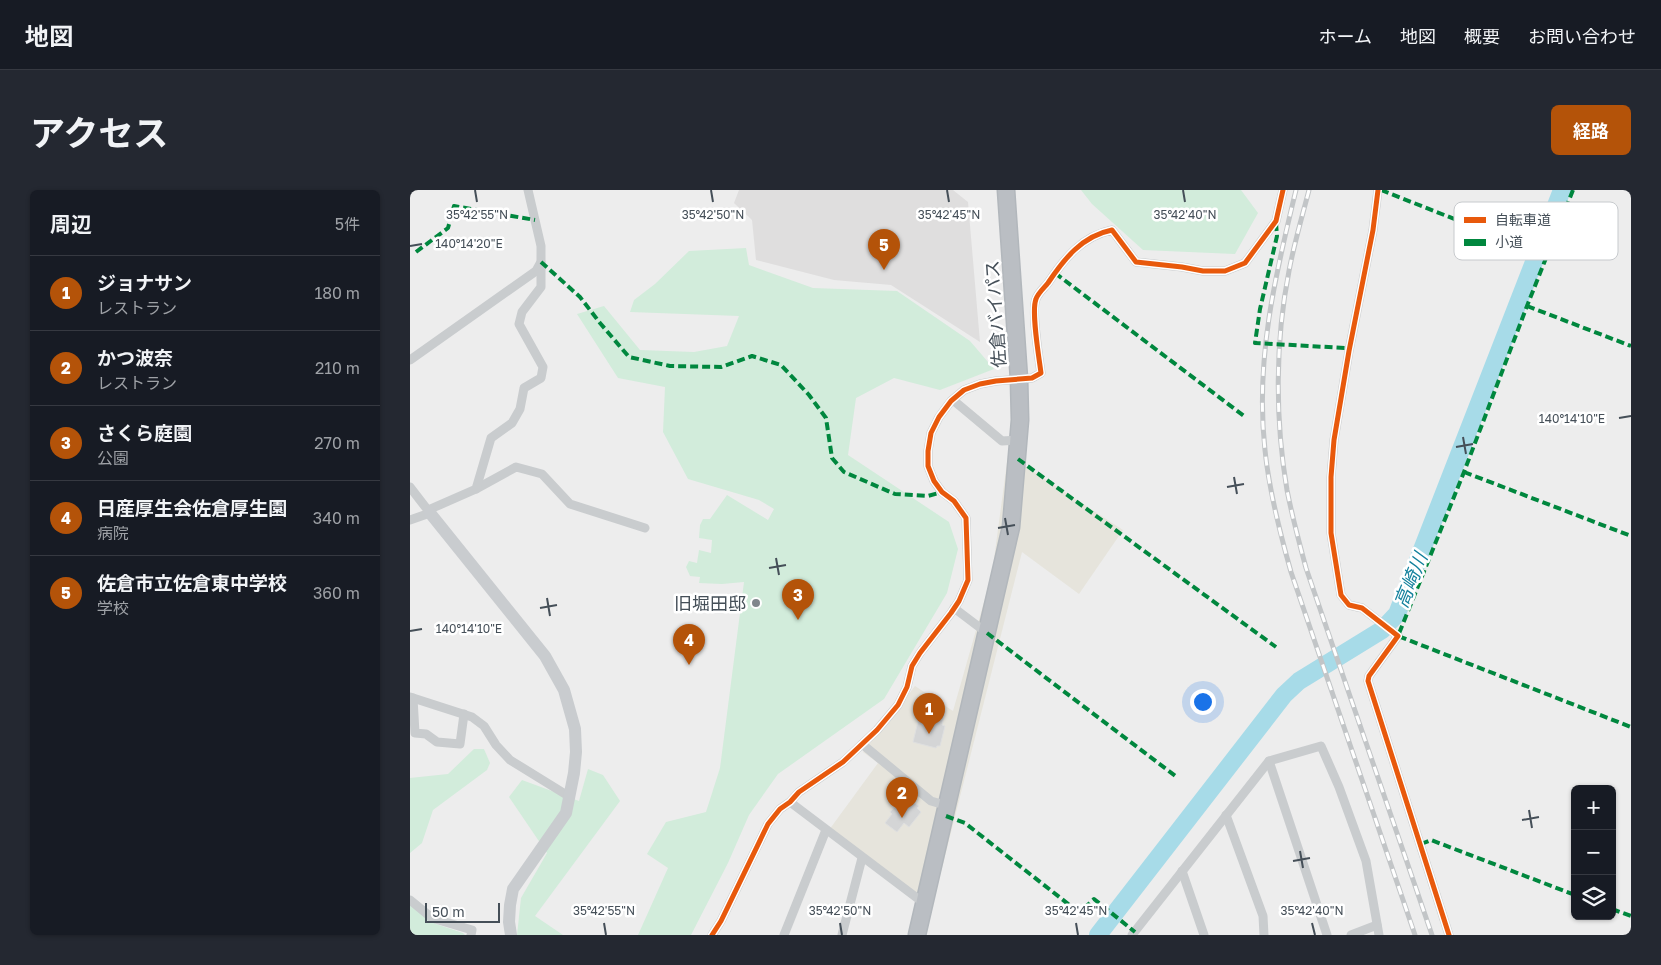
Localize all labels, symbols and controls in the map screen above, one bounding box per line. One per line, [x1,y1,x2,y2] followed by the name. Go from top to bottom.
[25,21,73,50] text: 地図
[1319,25,1372,47] text: ホーム
[1400,25,1436,47] text: 地図
[1464,25,1500,47] text: 概要
[1528,25,1636,47] text: お問い合わせ
[1551,105,1631,155] button: 経路
[30,112,168,154] text: アクセス
[1454,202,1618,260] legend
[446,207,508,222] text: 35°42'55"N
[682,207,744,222] text: 35°42'50"N
[918,207,980,222] text: 35°42'45"N
[1153,207,1217,222] text: 35°42'40"N
[50,211,92,237] text: 周辺
[1495,211,1551,228] text: 自転車道
[335,214,360,234] text: 5件
[868,229,900,270] pin: 5
[1495,233,1523,250] text: 小道
[435,236,503,251] text: 140°14'20"E
[980,260,1010,368] street label: 佐倉バイパス
[97,271,192,294] text: ジョナサン
[62,283,70,303] text: 1
[314,283,360,303] text: 180 m
[97,298,177,318] text: レストラン
[97,346,173,369] text: かつ波奈
[61,358,71,378] text: 2
[315,358,360,378] text: 210 m
[97,373,177,393] text: レストラン
[1539,411,1605,426] text: 140°14'10"E
[97,421,192,444] text: さくら庭園
[61,433,71,453] text: 3
[314,433,360,453] text: 270 m
[97,448,129,468] text: 公園
[97,496,287,519] text: 日産厚生会佐倉厚生園
[61,508,71,528] text: 4
[313,508,360,528] text: 340 m
[97,523,129,543] text: 病院
[1389,547,1432,611] water label: 高崎川
[97,571,287,594] text: 佐倉市立佐倉東中学校
[782,579,814,620] pin: 3
[61,583,71,603] text: 5
[313,583,360,603] text: 360 m
[674,592,746,614] place label: 旧堀田邸
[750,597,762,609] marker: 旧堀田邸
[97,598,129,618] text: 学校
[436,621,502,636] text: 140°14'10"E
[673,624,705,665] pin: 4
[1190,689,1216,715] your location
[913,693,945,734] pin: 1
[886,777,918,818] pin: 2
[1571,785,1616,920] map controls
[1571,785,1616,830] button: +
[1571,830,1616,875] button: −
[1571,875,1616,920] button: layers
[425,900,500,923] scale bar
[432,903,465,920] text: 50 m
[573,903,635,918] text: 35°42'55"N
[809,903,871,918] text: 35°42'50"N
[1045,903,1107,918] text: 35°42'45"N
[1280,903,1344,918] text: 35°42'40"N

